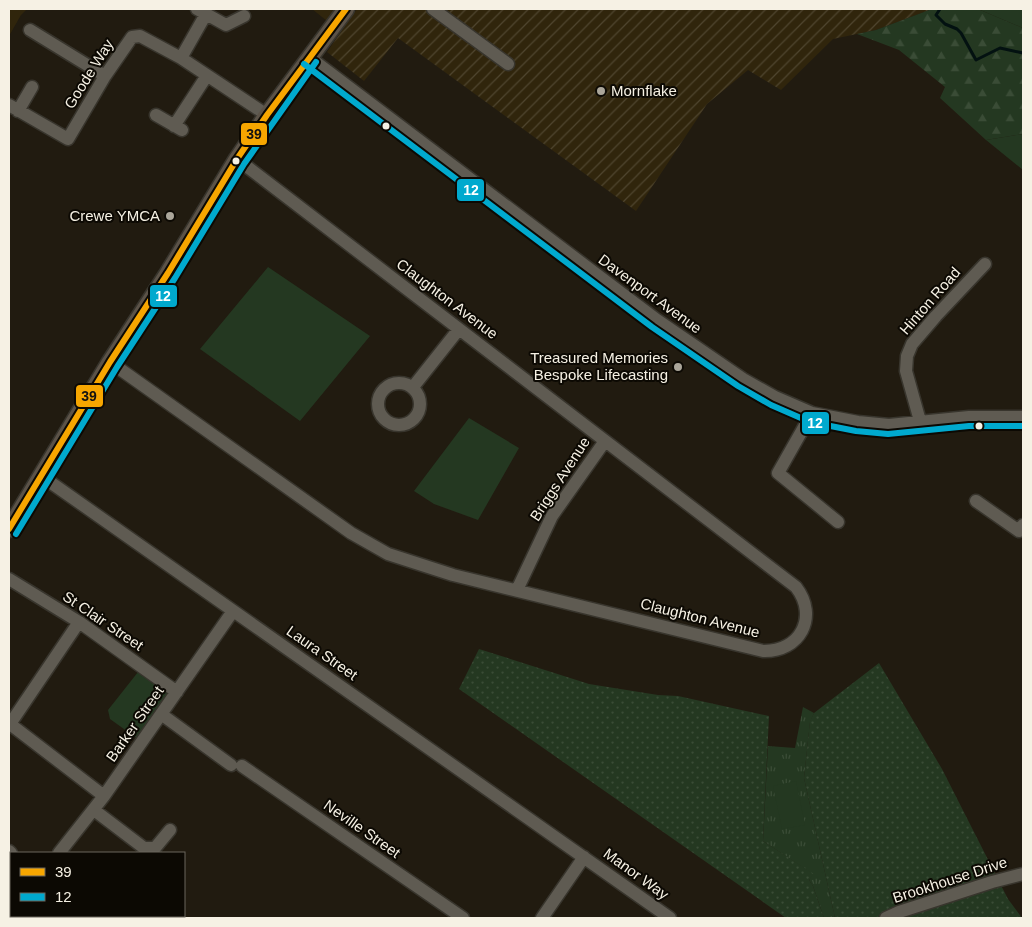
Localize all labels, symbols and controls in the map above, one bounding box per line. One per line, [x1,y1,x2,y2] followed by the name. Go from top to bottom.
[61,35,117,112] street label: Goode Way
[611,82,677,99] place label: Mornflake
[595,85,607,97] marker: Mornflake
[381,121,391,131] unlabelled marker
[240,122,268,146] line badge: 39
[246,126,262,142] text: 39
[231,156,241,166] unlabelled marker
[456,178,485,202] line badge: 12
[463,182,479,198] text: 12
[69,207,160,224] place label: Crewe YMCA
[164,210,176,222] marker: Crewe YMCA
[595,251,705,337] street label: Davenport Avenue
[393,255,501,342] street label: Claughton Avenue
[896,264,963,338] street label: Hinton Road
[149,284,178,308] line badge: 12
[155,288,171,304] text: 12
[530,349,668,383] place label: Treasured Memories Bespoke Lifecasting
[672,361,684,373] marker: Treasured Memories Bespoke Lifecasting
[75,384,104,408] line badge: 39
[81,388,97,404] text: 39
[801,411,830,435] line badge: 12
[807,415,823,431] text: 12
[974,421,984,431] unlabelled marker
[526,434,593,524] street label: Briggs Avenue
[60,587,147,654] street label: St Clair Street
[639,594,762,641] street label: Claughton Avenue
[284,622,362,684] street label: Laura Street
[102,682,167,765] street label: Barker Street
[321,796,404,862] street label: Neville Street
[600,844,672,903] street label: Manor Way
[10,852,185,917] legend
[891,853,1009,906] street label: Brookhouse Drive
[55,863,72,880] text: 39
[55,888,72,905] text: 12

